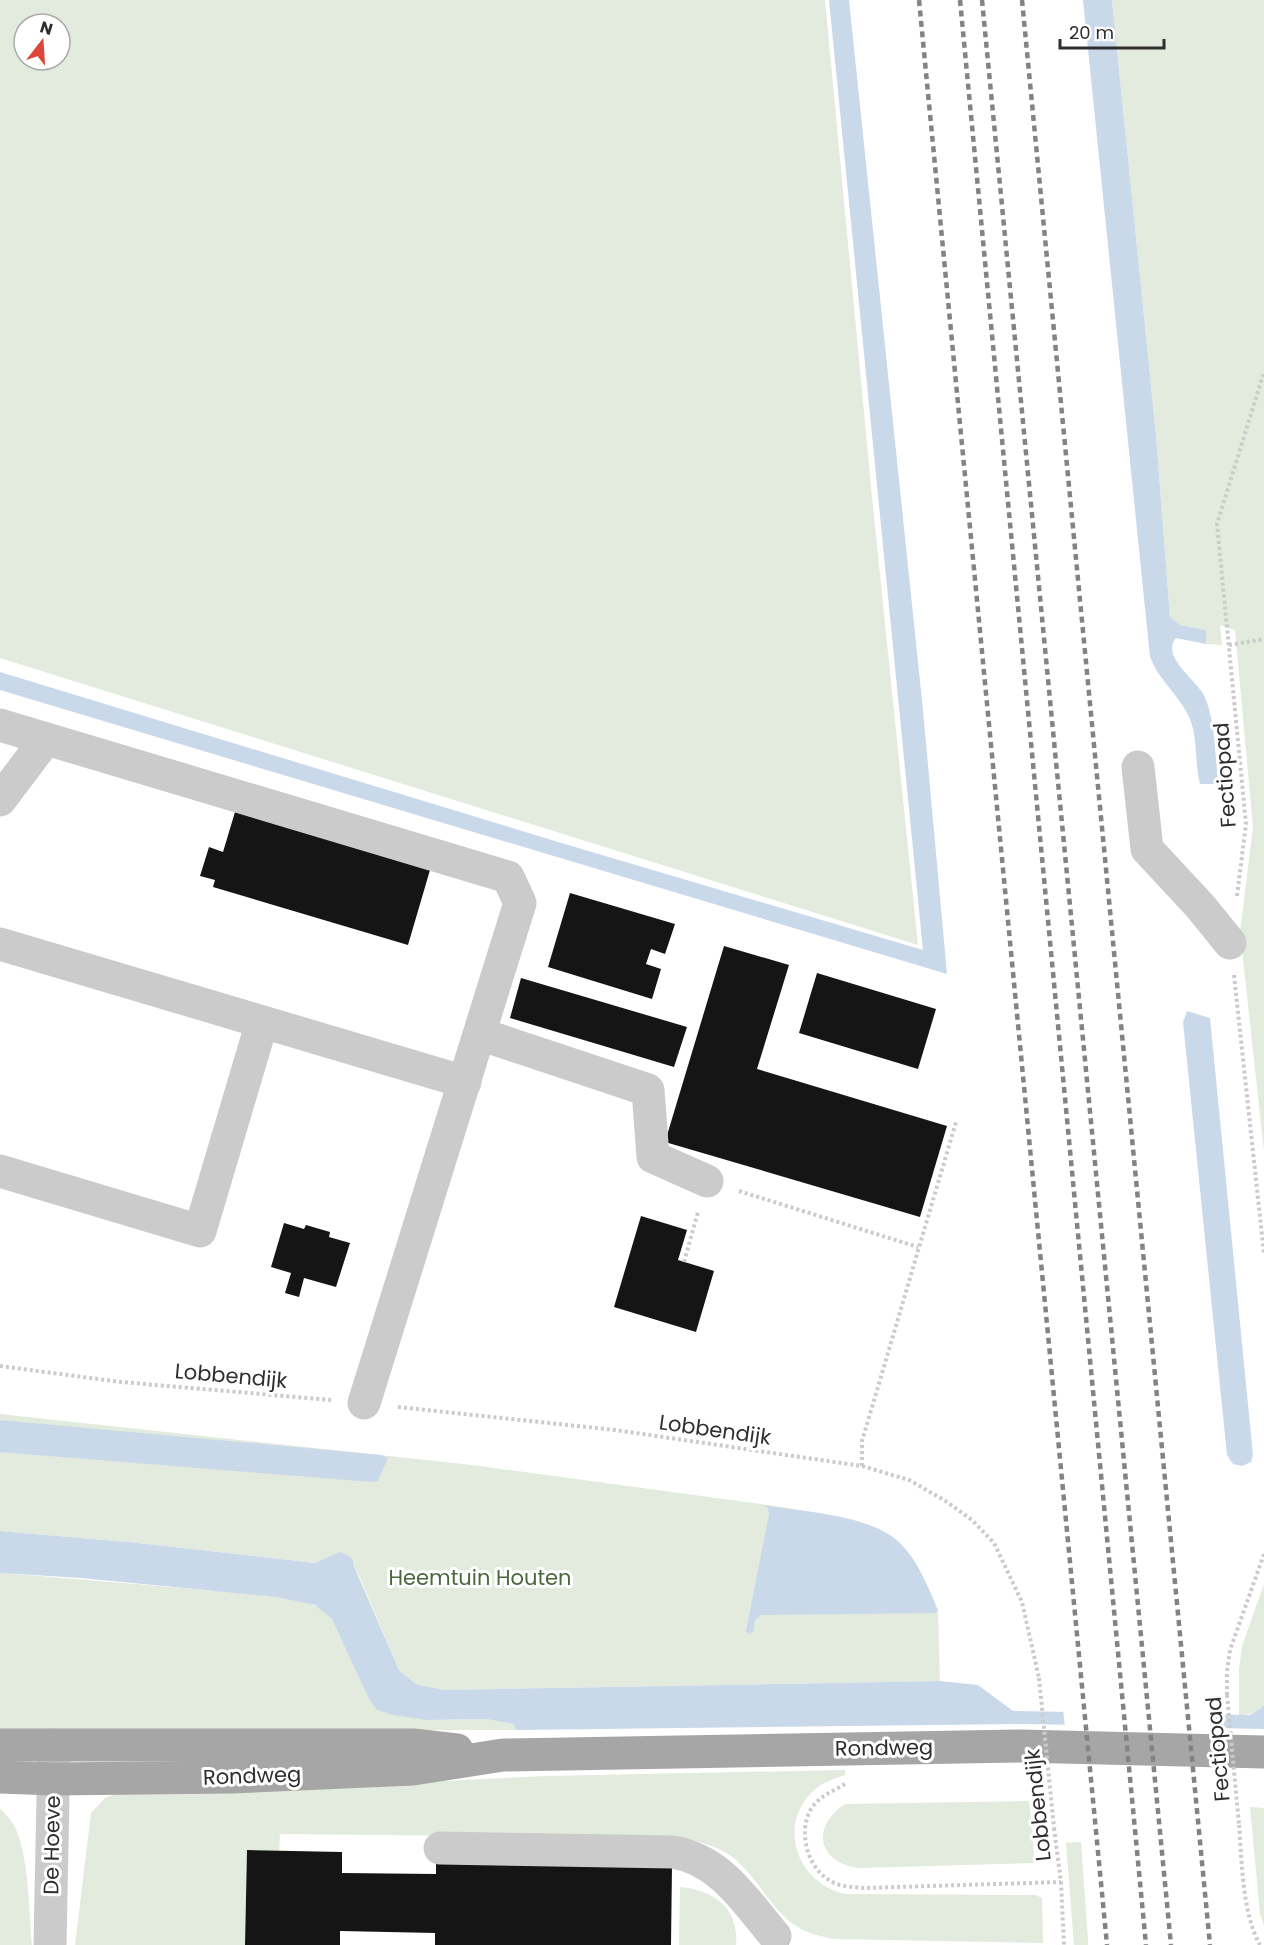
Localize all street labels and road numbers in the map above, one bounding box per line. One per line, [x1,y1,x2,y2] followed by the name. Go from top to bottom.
[1206,722,1243,829] street label: Fectiopad
[174,1356,289,1395] street label: Lobbendijk
[657,1407,773,1452] street label: Lobbendijk
[1198,1695,1237,1803] street label: Fectiopad
[835,1732,933,1763] street label: Rondweg
[1017,1747,1058,1863] street label: Lobbendijk
[202,1759,302,1792] street label: Rondweg
[36,1795,67,1895] street label: De Hoeve

